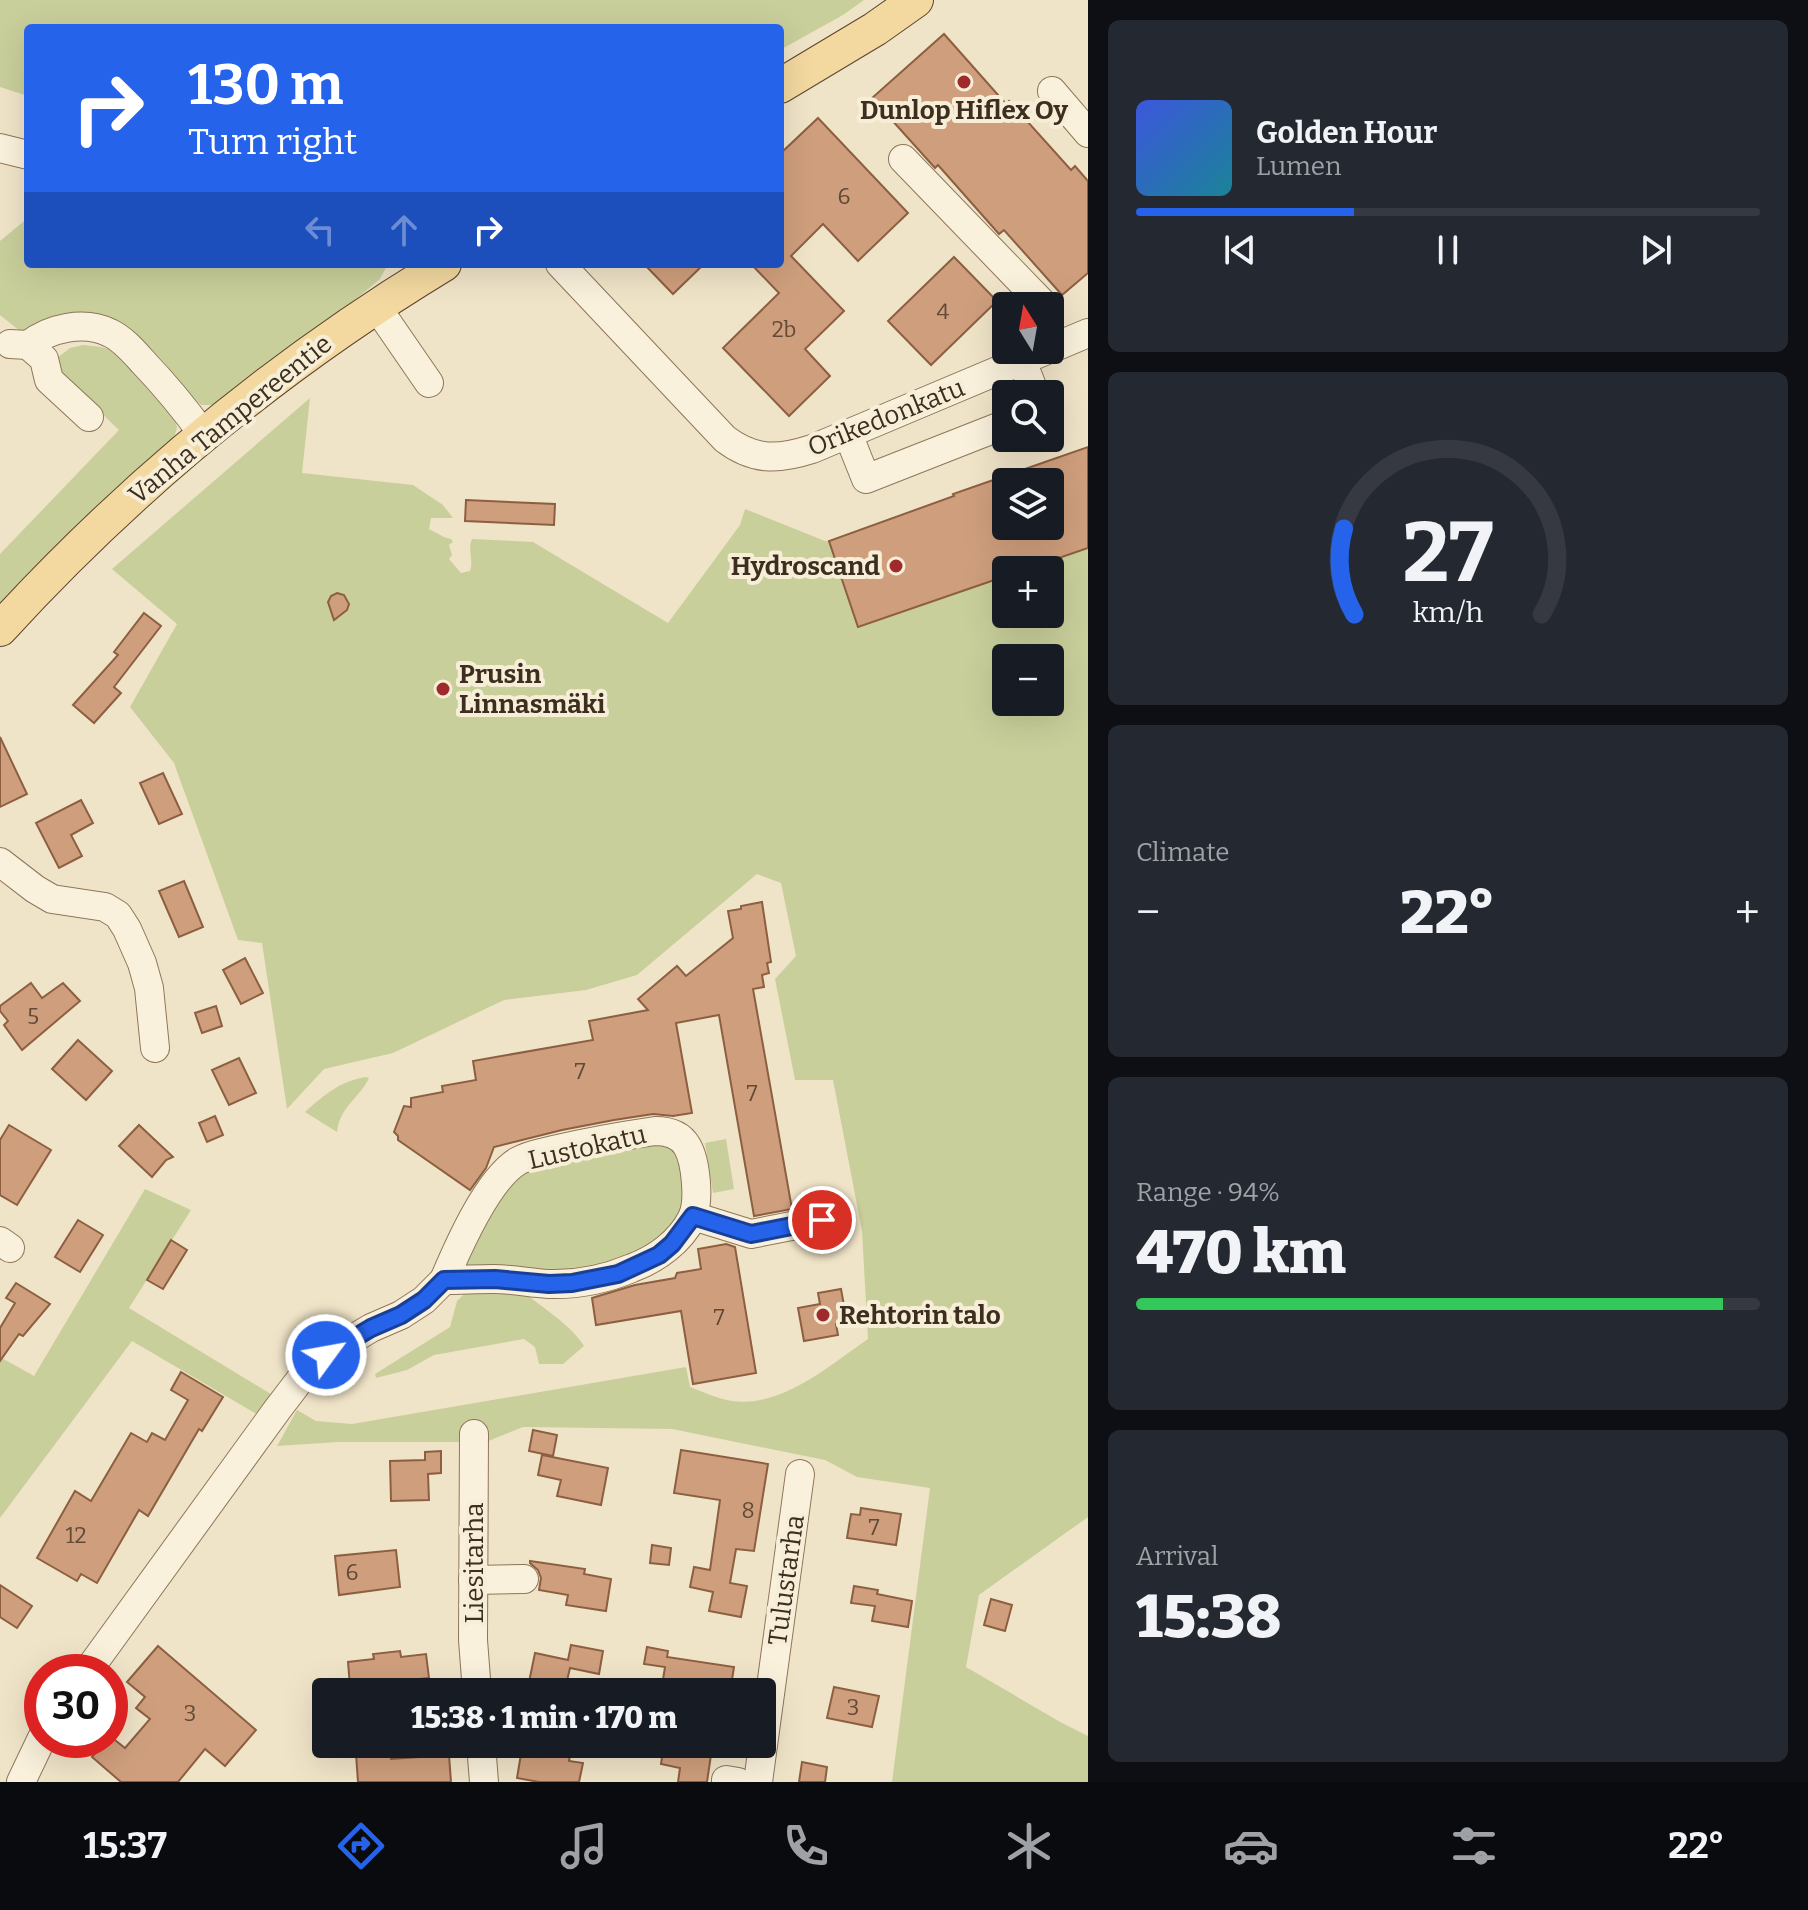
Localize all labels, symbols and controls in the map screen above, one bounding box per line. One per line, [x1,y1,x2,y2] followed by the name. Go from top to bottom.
[188,52,344,119] text: 130 m
[56,56,160,160] icon: right
[955,73,973,91] marker: Dunlop Hiflex Oy
[860,95,1069,126] place label: Dunlop Hiflex Oy
[1256,115,1437,151] text: Golden Hour
[188,120,357,164] text: Turn right
[1256,151,1342,182] text: Lumen
[838,183,850,210] house number: 6
[298,208,342,252] icon: left
[382,208,426,252] icon: ahead
[466,208,510,252] icon: right
[1218,228,1262,272] icon: previous
[1426,228,1470,272] icon: pause
[1634,228,1678,272] icon: next
[992,292,1064,364] north arrow
[992,292,1064,716] map controls
[937,298,950,325] house number: 4
[772,316,796,343] house number: 2b
[123,328,338,511] street label: Vanha Tampereentie
[803,372,969,463] street label: Orikedonkatu
[992,380,1064,452] button: search
[992,468,1064,540] button: layers
[1402,502,1494,602] text: 27
[731,551,880,582] place label: Hydroscand
[992,556,1064,628] button: +
[887,557,905,575] marker: Hydroscand
[1413,595,1484,630] text: km/h
[992,644,1064,716] button: −
[459,659,605,720] place label: Prusin Linnasmäki
[434,680,452,698] marker: Prusin Linnasmäki
[1136,837,1230,868] text: Climate
[1400,877,1495,949] text: 22°
[1136,886,1160,939] text: −
[1735,886,1760,939] text: +
[27,1003,39,1030] house number: 5
[574,1058,586,1085] house number: 7
[746,1080,758,1107] house number: 7
[525,1119,649,1176] street label: Lustokatu
[1136,1177,1280,1208] text: Range · 94%
[788,1186,856,1254] pin
[800,1198,844,1242] icon: arrive
[1136,1217,1346,1289] text: 470 km
[839,1300,1001,1331] place label: Rehtorin talo
[713,1304,725,1331] house number: 7
[814,1306,832,1324] marker: Rehtorin talo
[284,1313,368,1397] position arrow
[741,1497,755,1524] house number: 8
[459,1503,490,1623] street label: Liesitarha
[762,1513,811,1647] street label: Tulustarha
[868,1514,880,1541] house number: 7
[66,1522,86,1549] house number: 12
[1136,1541,1218,1572] text: Arrival
[346,1559,358,1586] house number: 6
[1136,1581,1281,1653] text: 15:38
[24,1654,128,1758] speed limit sign: 30
[847,1694,859,1721] house number: 3
[184,1700,196,1727] house number: 3
[411,1700,677,1736] text: 15:38 · 1 min · 170 m
[333,1818,389,1874] icon: directions
[556,1818,612,1874] icon: music
[778,1818,834,1874] icon: phone
[1001,1818,1057,1874] icon: climate
[1223,1818,1279,1874] icon: car
[1446,1818,1502,1874] icon: filters
[83,1824,167,1868] text: 15:37
[1668,1824,1725,1868] text: 22°

